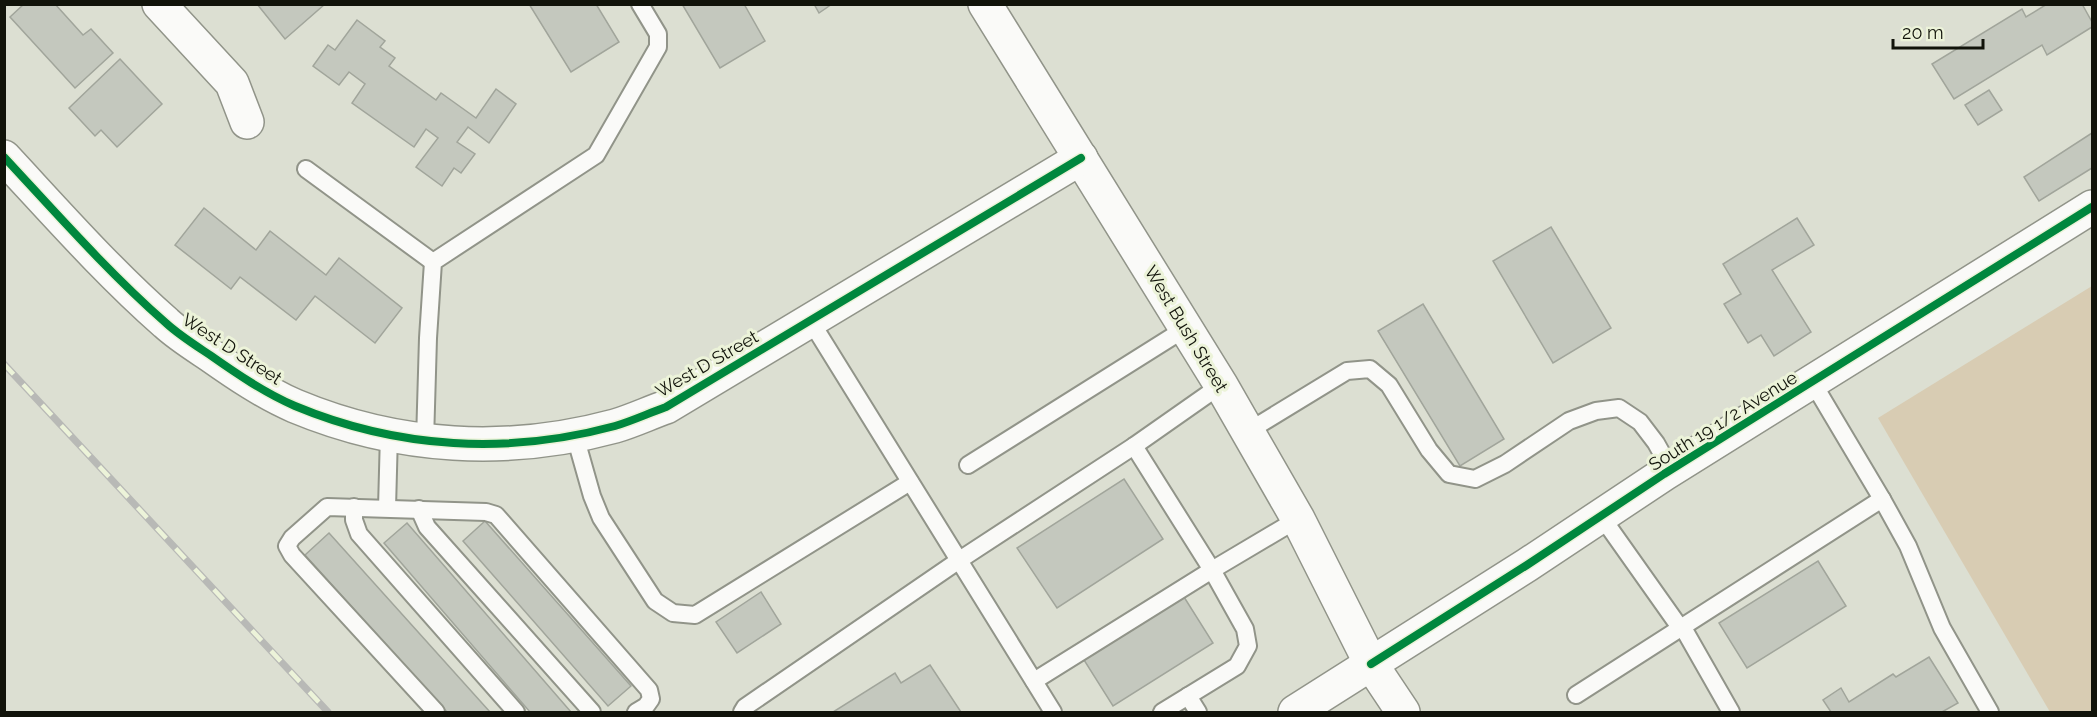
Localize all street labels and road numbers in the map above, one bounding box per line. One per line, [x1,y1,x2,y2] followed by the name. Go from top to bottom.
[1140,262,1232,396] street label: West Bush Street
[178,308,286,389] street label: West D Street
[652,326,762,401] street label: West D Street
[1645,366,1801,475] street label: South 19 1/2 Avenue

